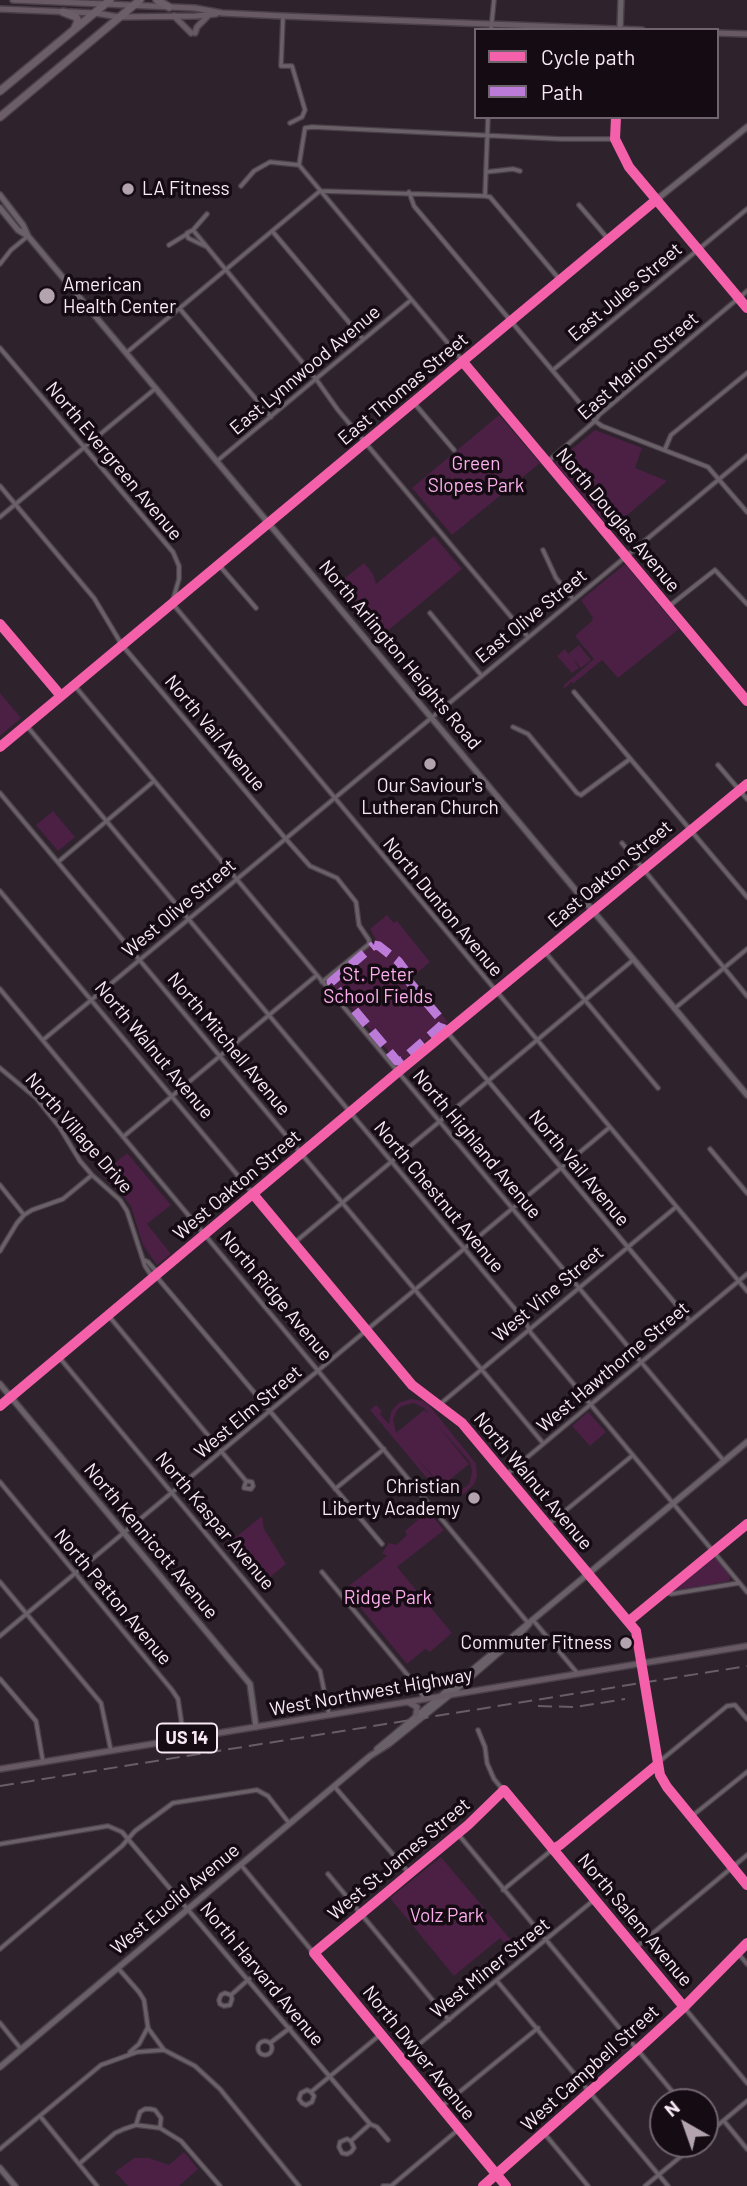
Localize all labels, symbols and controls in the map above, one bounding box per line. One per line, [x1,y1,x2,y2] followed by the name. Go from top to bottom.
[474,28,719,119] legend
[541,44,635,69] text: Cycle path
[541,79,583,104] text: Path
[142,178,230,200] place label: LA Fitness
[120,181,136,197] marker: LA Fitness
[564,238,686,346] street label: East Jules Street
[63,274,176,318] place label: American Health Center
[37,286,57,306] marker: American Health Center
[225,300,385,440] street label: East Lynnwood Avenue
[573,307,703,425] street label: East Marion Street
[333,328,473,450] street label: East Thomas Street
[41,377,187,545] street label: North Evergreen Avenue
[551,443,685,597] street label: North Douglas Avenue
[428,453,524,497] park label: Green Slopes Park
[314,556,486,754] street label: North Arlington Heights Road
[471,564,591,668] street label: East Olive Street
[160,670,270,796] street label: North Vail Avenue
[422,756,438,772] marker: Our Saviour's Lutheran Church
[361,775,499,819] place label: Our Saviour's Lutheran Church
[543,815,677,933] street label: East Oakton Street
[378,833,508,981] street label: North Dunton Avenue
[118,854,240,962] street label: West Olive Street
[323,964,433,1008] park label: St. Peter School Fields
[163,968,295,1120] street label: North Mitchell Avenue
[90,977,218,1123] street label: North Walnut Avenue
[408,1065,546,1223] street label: North Highland Avenue
[20,1068,138,1198] street label: North Village Drive
[524,1105,634,1231] street label: North Vail Avenue
[369,1117,509,1277] street label: North Chestnut Avenue
[169,1125,305,1245] street label: West Oakton Street
[215,1226,337,1366] street label: North Ridge Avenue
[488,1241,608,1347] street label: West Vine Street
[532,1297,694,1437] street label: West Hawthorne Street
[190,1361,306,1463] street label: West Elm Street
[469,1408,597,1554] street label: North Walnut Avenue
[151,1447,279,1595] street label: North Kaspar Avenue
[79,1459,223,1623] street label: North Kennicott Avenue
[322,1476,460,1520] place label: Christian Liberty Academy
[466,1490,482,1506] marker: Christian Liberty Academy
[49,1524,177,1670] street label: North Patton Avenue
[344,1587,432,1609] park label: Ridge Park
[460,1632,612,1654] place label: Commuter Fitness
[618,1635,634,1651] marker: Commuter Fitness
[268,1663,474,1721] street label: West Northwest Highway
[157,1723,217,1752] road number: US 14
[323,1793,475,1925] street label: West St James Street
[106,1839,244,1959] street label: West Euclid Avenue
[573,1849,697,1991] street label: North Salem Avenue
[195,1897,329,2051] street label: North Harvard Avenue
[410,1905,484,1927] park label: Volz Park
[426,1913,554,2023] street label: West Miner Street
[358,1981,480,2125] street label: North Dwyer Avenue
[516,2000,664,2136] street label: West Campbell Street
[649,2088,719,2158] north arrow
[659,2095,684,2121] text: N

